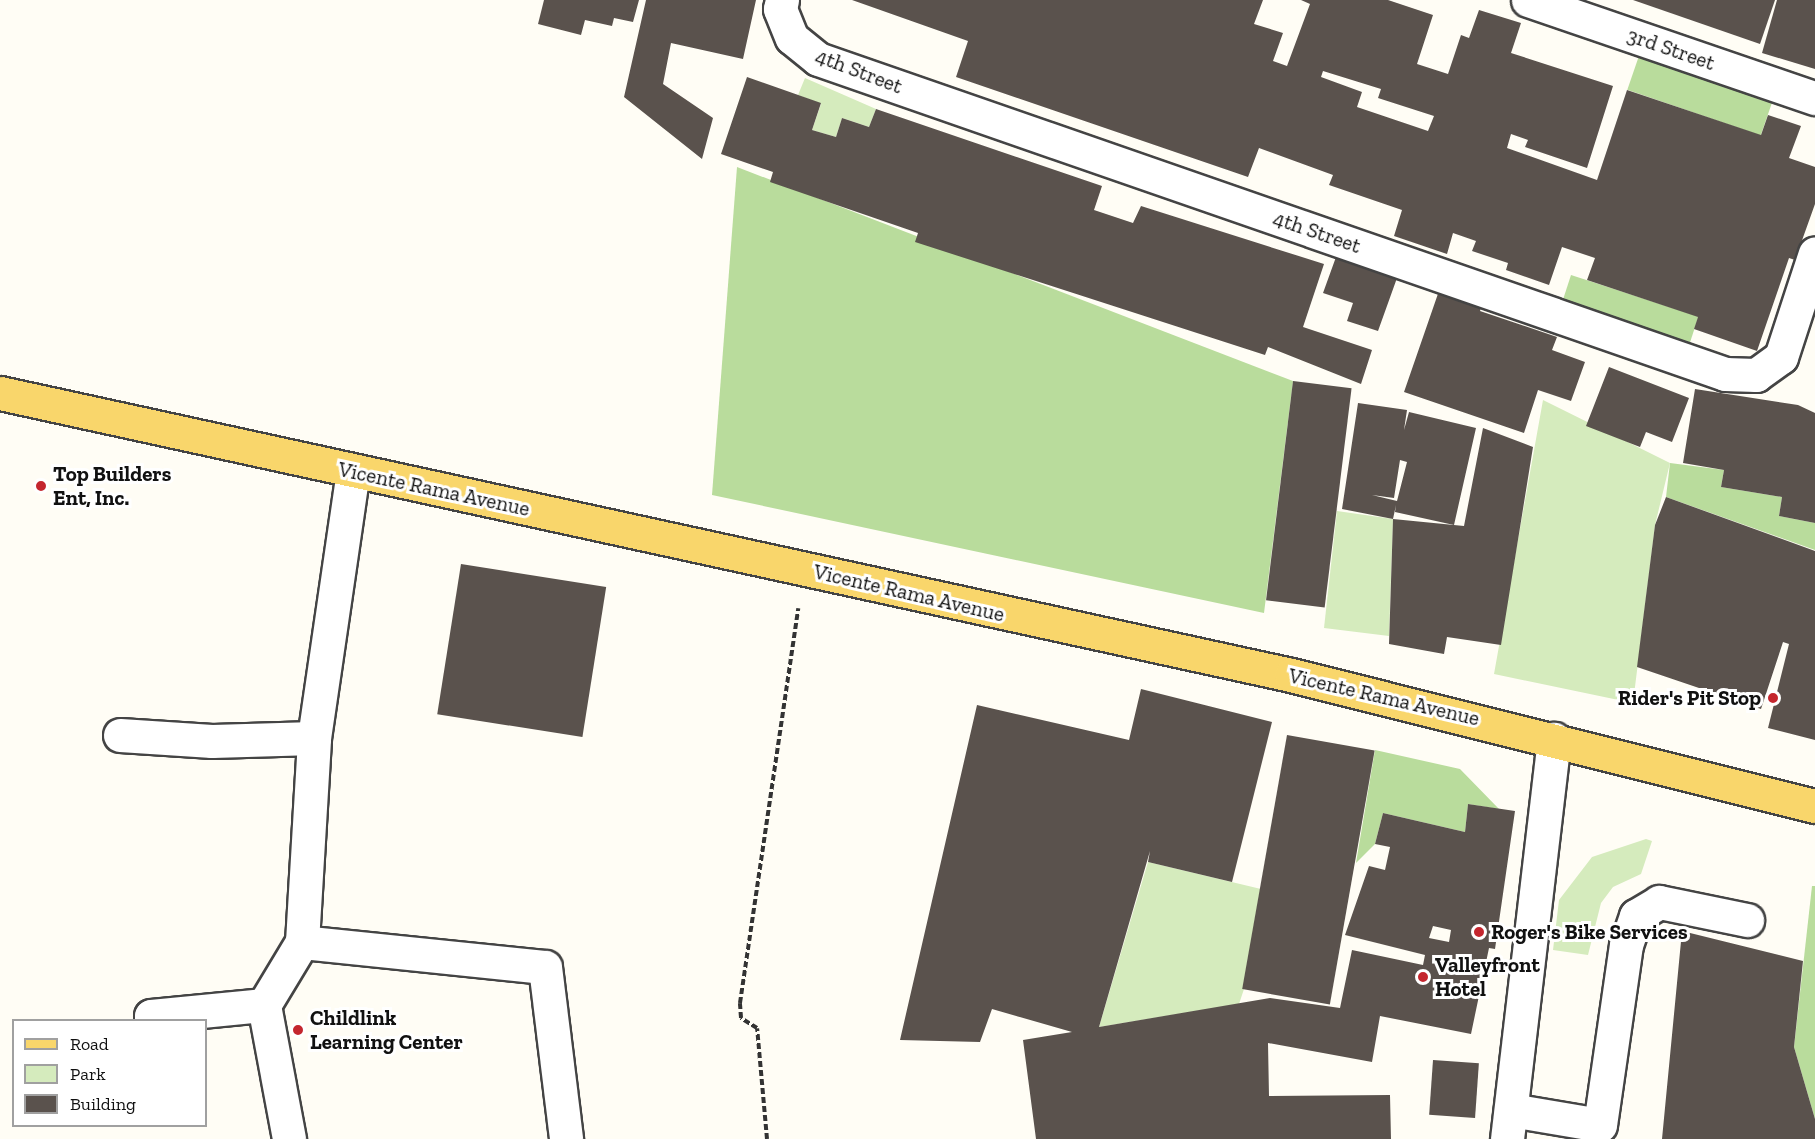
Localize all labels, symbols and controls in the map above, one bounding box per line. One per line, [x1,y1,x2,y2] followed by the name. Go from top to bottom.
[1624,22,1718,76] street label: 3rd Street
[812,43,906,99] street label: 4th Street
[1270,205,1364,259] street label: 4th Street
[336,456,532,522] street label: Vicente Rama Avenue
[53,461,171,511] place label: Top Builders Ent, Inc.
[34,479,48,493] marker: Top Builders Ent, Inc.
[811,559,1007,627] street label: Vicente Rama Avenue
[1286,663,1482,731] street label: Vicente Rama Avenue
[1618,685,1761,711] place label: Rider's Pit Stop
[1766,691,1780,705] marker: Rider's Pit Stop
[1491,919,1688,945] place label: Roger's Bike Services
[1472,925,1486,939] marker: Roger's Bike Services
[1435,952,1540,1002] place label: Valleyfront Hotel
[1416,970,1430,984] marker: Valleyfront Hotel
[310,1005,463,1055] place label: Childlink Learning Center
[12,1019,207,1127] legend
[291,1023,305,1037] marker: Childlink Learning Center
[70,1033,109,1055] text: Road
[70,1063,106,1085] text: Park
[70,1093,136,1115] text: Building

